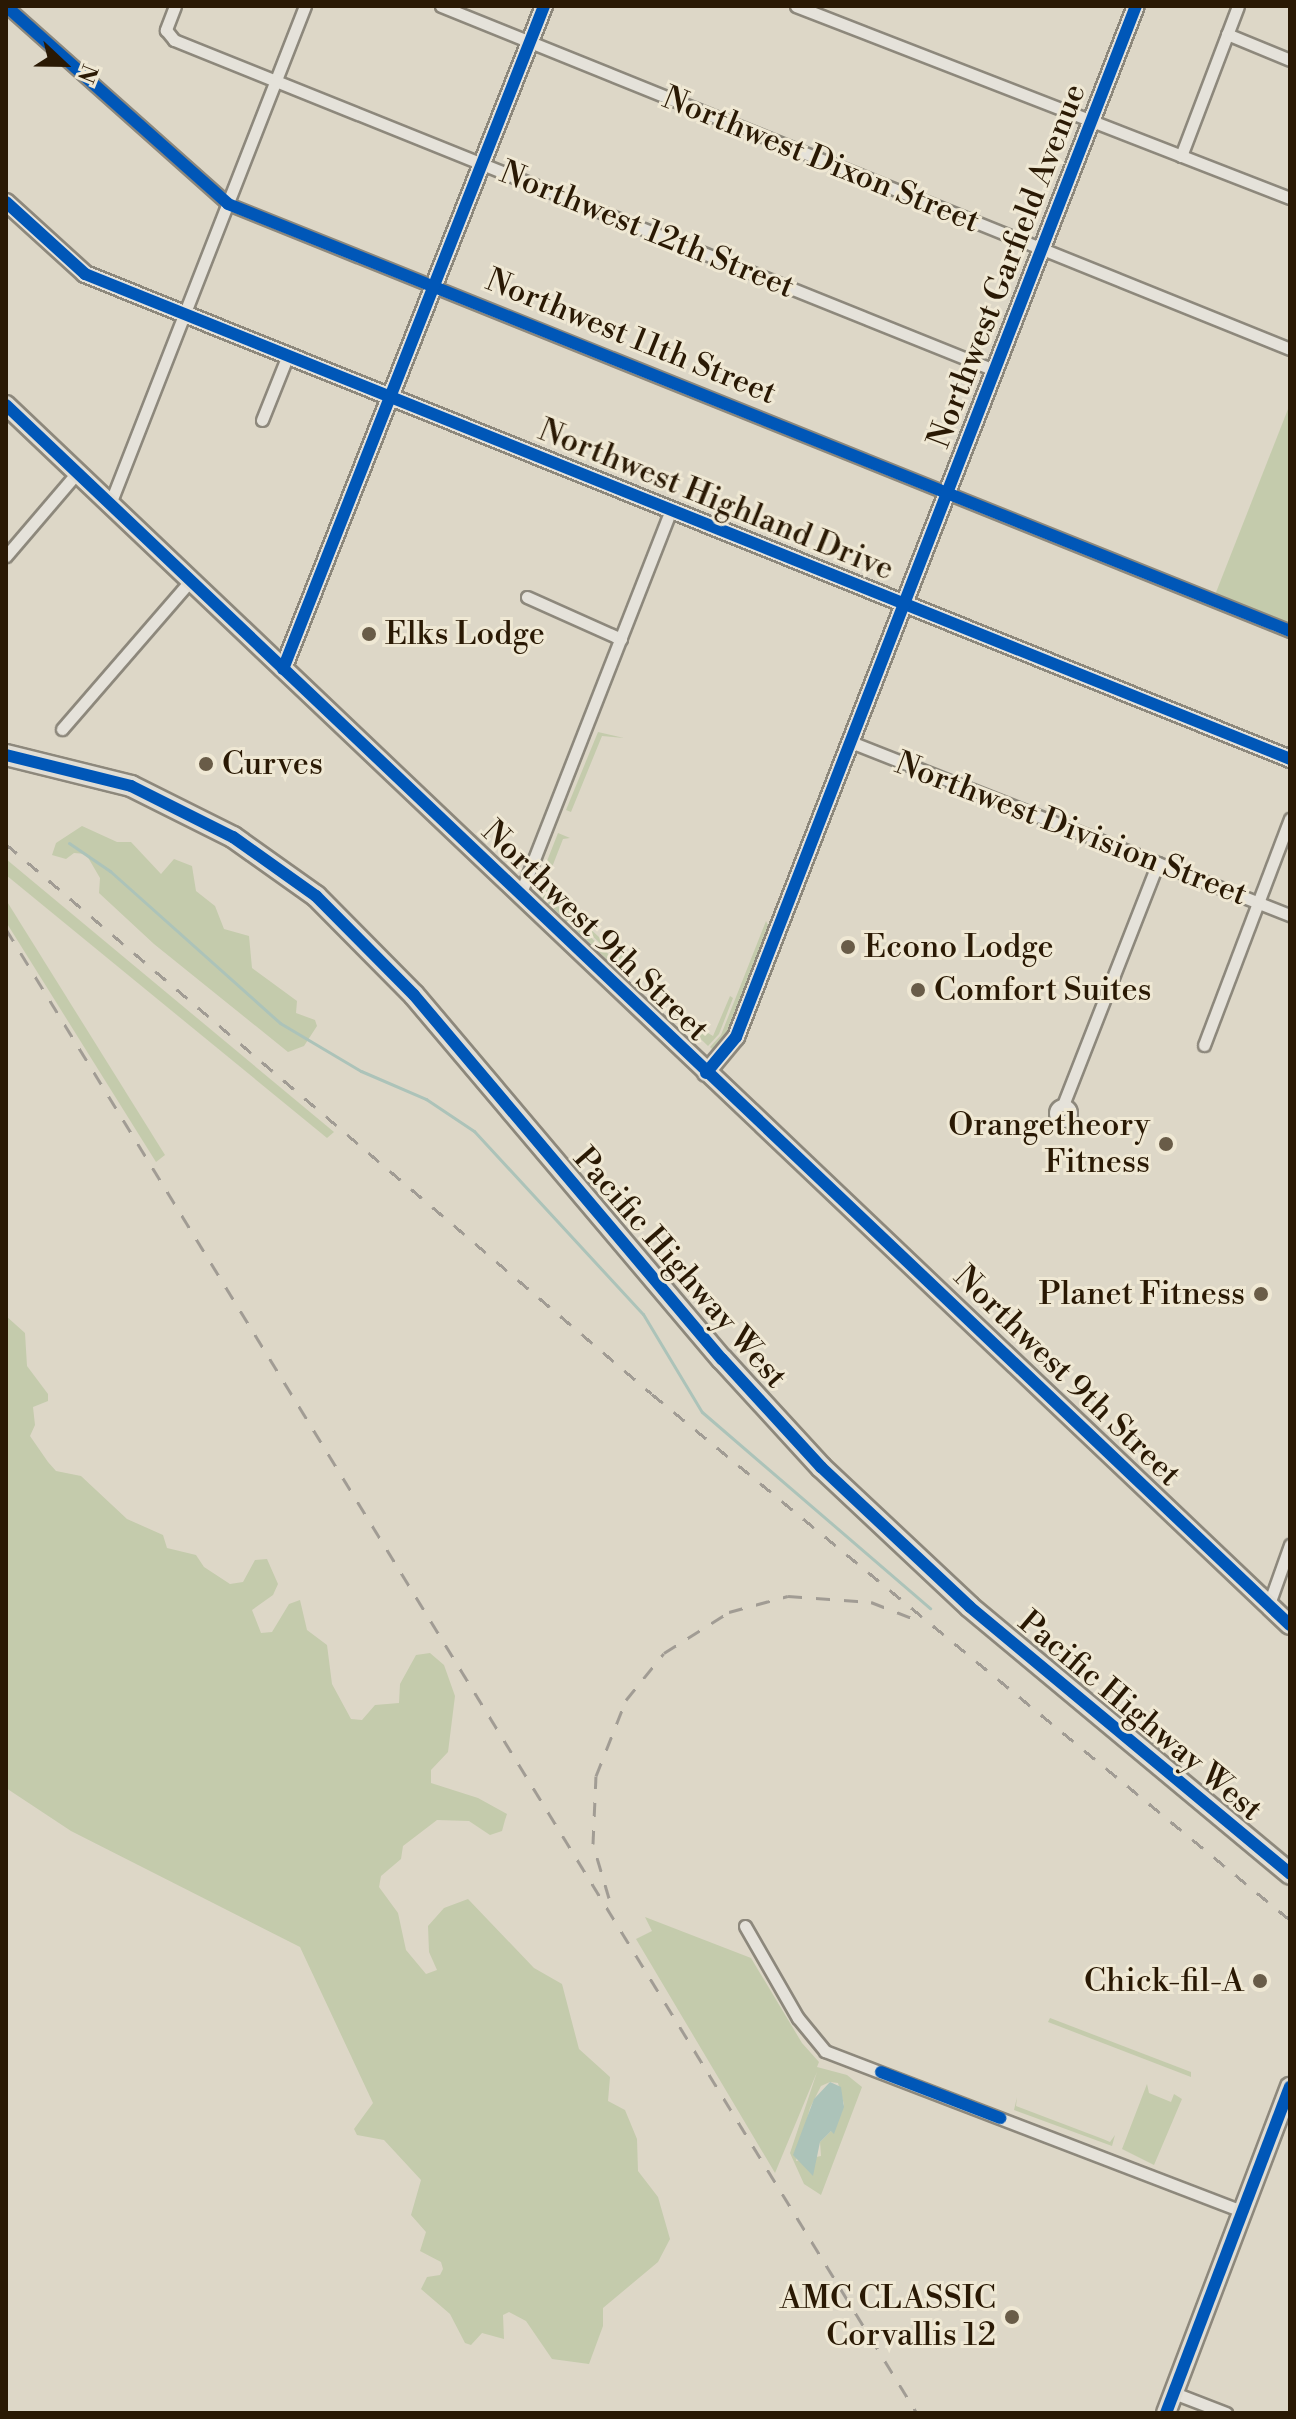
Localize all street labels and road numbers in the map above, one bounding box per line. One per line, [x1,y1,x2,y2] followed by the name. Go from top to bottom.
[657,79,985,241] street label: Northwest Dixon Street
[920,79,1094,453] street label: Northwest Garfield Avenue
[494,153,800,307] street label: Northwest 12th Street
[480,261,782,413] street label: Northwest 11th Street
[533,411,899,589] street label: Northwest Highland Drive
[890,744,1252,914] street label: Northwest Division Street
[474,813,716,1049] street label: Northwest 9th Street
[565,1140,795,1396] street label: Pacific Highway West
[946,1258,1188,1494] street label: Northwest 9th Street
[1010,1603,1270,1829] street label: Pacific Highway West

